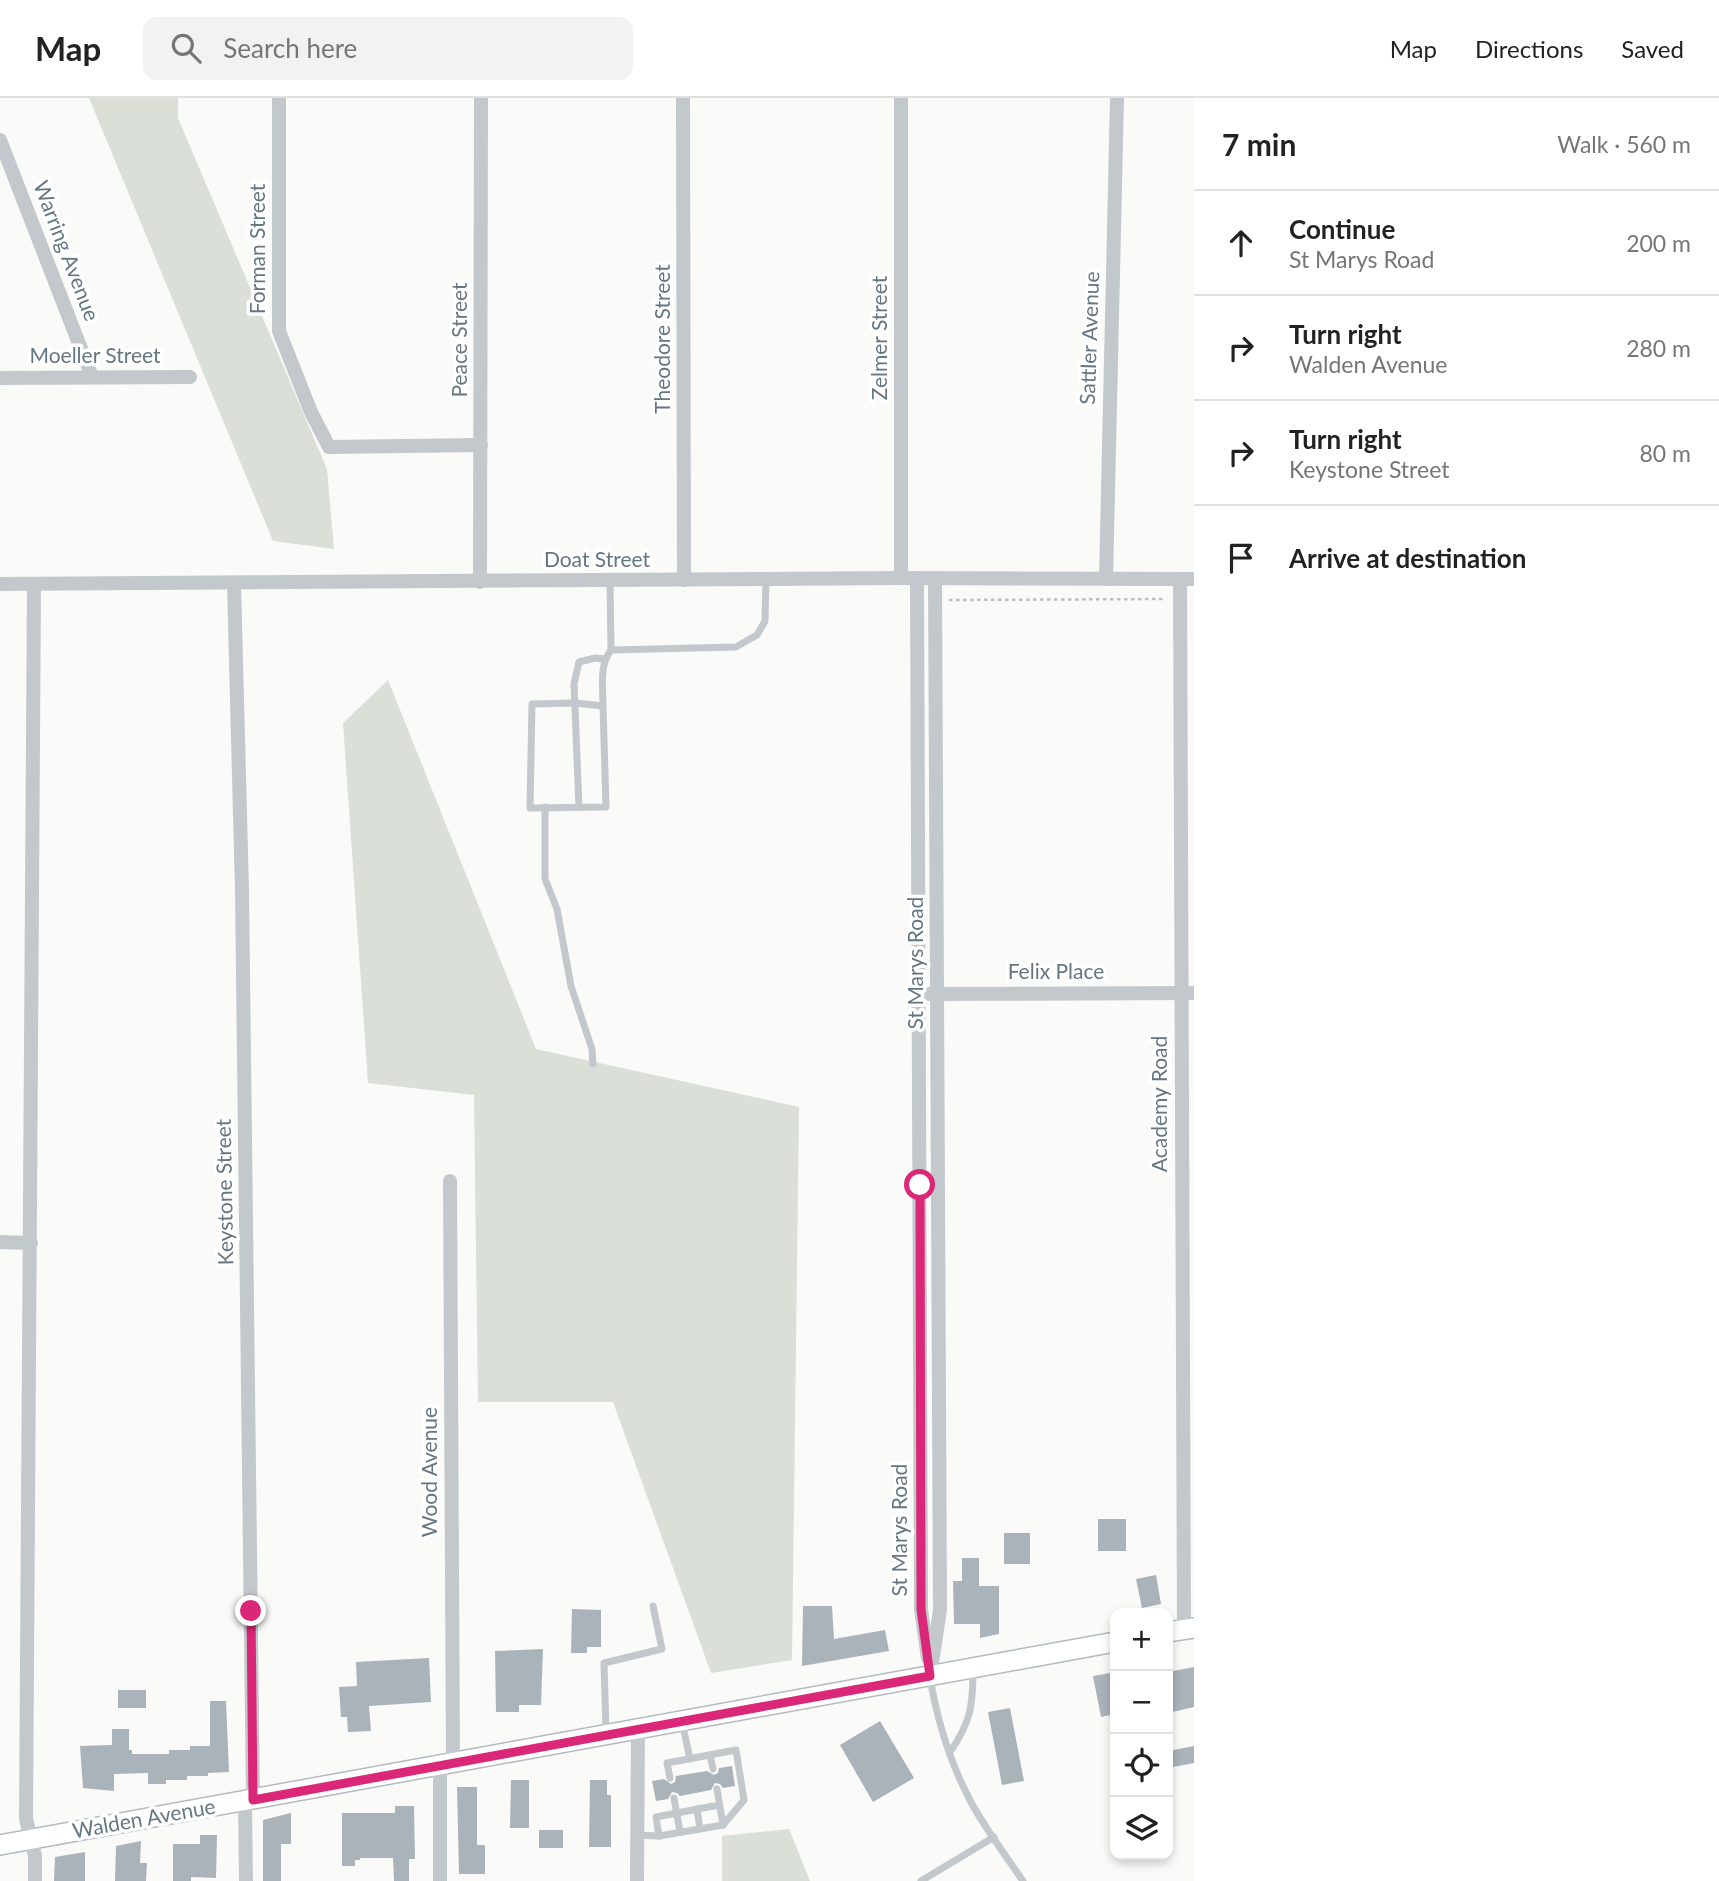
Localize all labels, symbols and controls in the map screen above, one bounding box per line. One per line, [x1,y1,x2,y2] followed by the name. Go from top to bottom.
[143,17,633,80] search box
[35,28,101,68] text: Map
[167,29,205,67] icon: search
[223,32,357,64] text: Search here
[1390,34,1437,63] text: Map
[1475,34,1583,63] text: Directions
[1621,34,1684,63] text: Saved
[1222,126,1296,162] text: 7 min
[1557,130,1691,158] text: Walk · 560 m
[29,177,106,324] street label: Warring Avenue
[244,183,269,314] street label: Forman Street
[1289,213,1395,245] text: Continue
[1222,224,1260,262] icon: ahead
[1626,229,1691,257] text: 200 m
[1289,245,1434,273] text: St Marys Road
[649,264,674,414] street label: Theodore Street
[1074,271,1103,405] street label: Sattler Avenue
[866,275,891,400] street label: Zelmer Street
[446,282,471,398] street label: Peace Street
[1289,318,1402,350] text: Turn right
[1222,329,1260,367] icon: right
[1626,334,1691,362] text: 280 m
[29,342,161,367] street label: Moeller Street
[1289,350,1448,378] text: Walden Avenue
[1289,423,1402,455] text: Turn right
[1222,434,1260,472] icon: right
[1640,439,1691,467] text: 80 m
[1289,455,1449,483] text: Keystone Street
[1222,539,1260,577] icon: arrive
[1289,542,1526,574] text: Arrive at destination
[544,546,651,571] street label: Doat Street
[902,897,927,1029] street label: St Marys Road
[1008,958,1104,983] street label: Felix Place
[1146,1036,1171,1172] street label: Academy Road
[210,1118,237,1265] street label: Keystone Street
[904,1169,935,1200] route start
[416,1407,441,1537] street label: Wood Avenue
[886,1464,911,1596] street label: St Marys Road
[235,1595,266,1626] route end
[1110,1608,1173,1860] map controls
[1110,1608,1173,1671] button: +
[1110,1671,1173,1734] button: −
[1110,1734,1173,1797] button: locate
[70,1793,217,1842] street label: Walden Avenue
[1110,1797,1173,1860] button: layers

